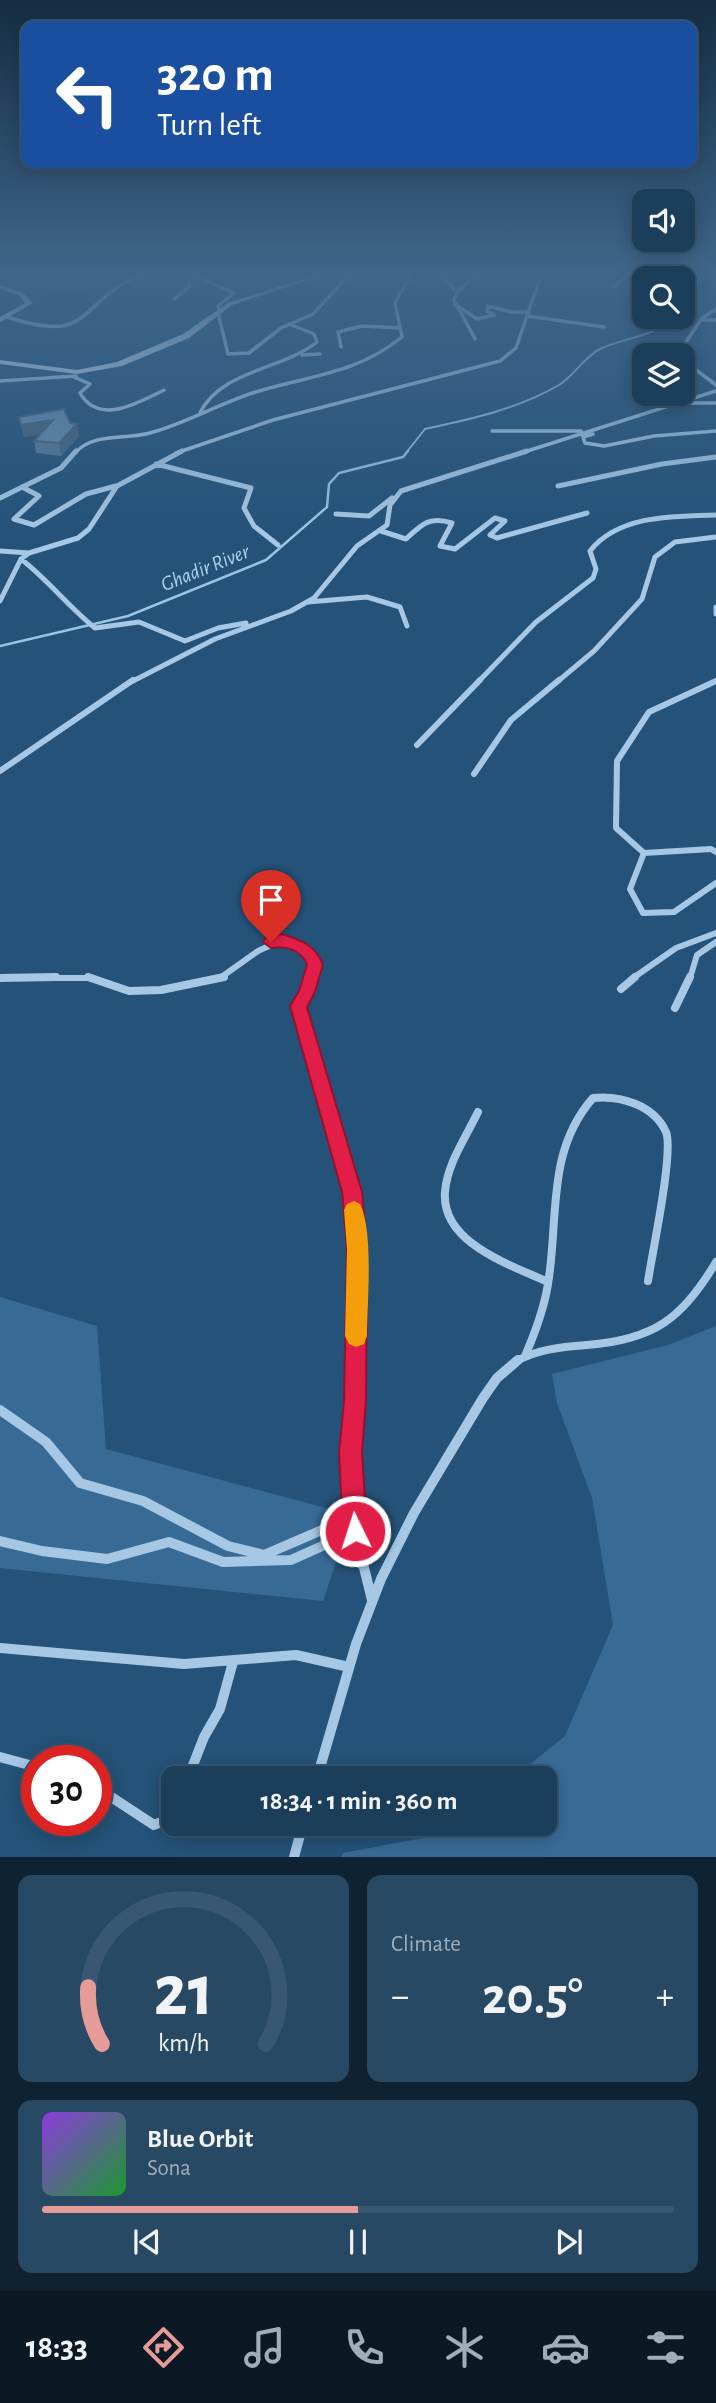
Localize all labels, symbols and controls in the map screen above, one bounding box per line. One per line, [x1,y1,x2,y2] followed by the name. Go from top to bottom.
[42,49,133,140] icon: left
[157,51,274,100] text: 320 m
[157,109,261,141] text: Turn left
[632,189,695,406] map controls
[632,189,695,252] button: sound
[632,266,695,329] button: search
[632,343,695,406] button: layers
[158,540,253,595] water label: Ghadir River
[241,870,301,942] pin
[252,881,290,919] icon: arrive
[318,1494,392,1568] position arrow
[21,1745,112,1836] speed limit sign: 30
[260,1788,458,1814] text: 18:34 · 1 min · 360 m
[391,1933,461,1956] text: Climate
[153,1957,214,2030] text: 21
[482,1971,583,2023] text: 20.5°
[391,1978,409,2016] text: −
[656,1978,674,2016] text: +
[158,2031,209,2056] text: km/h
[147,2126,253,2152] text: Blue Orbit
[147,2157,191,2180] text: Sona
[128,2223,166,2261] icon: previous
[339,2223,377,2261] icon: pause
[550,2223,588,2261] icon: next
[139,2323,188,2372] icon: directions
[240,2323,289,2372] icon: music
[340,2323,389,2372] icon: phone
[440,2323,489,2372] icon: climate
[541,2323,590,2372] icon: car
[641,2323,690,2372] icon: filters
[26,2331,88,2363] text: 18:33

